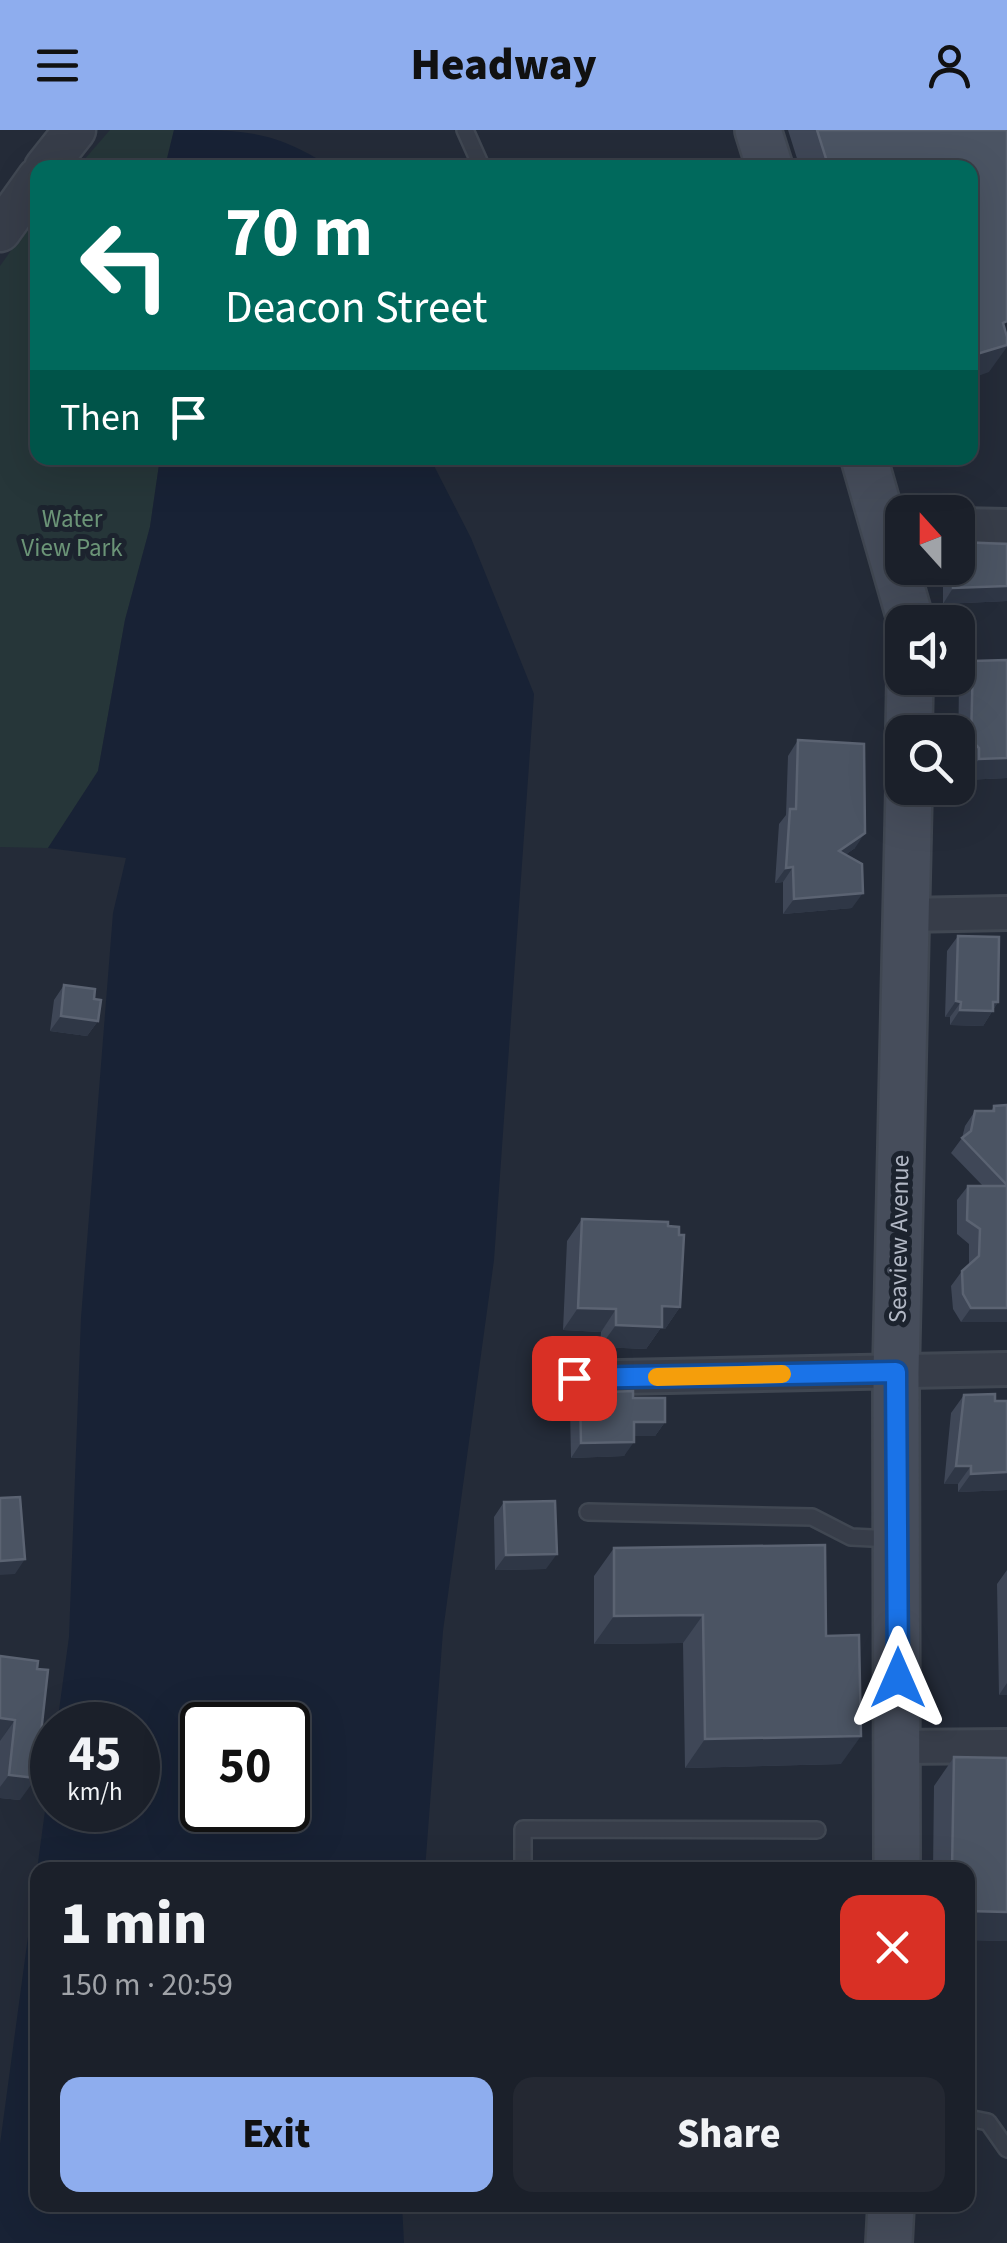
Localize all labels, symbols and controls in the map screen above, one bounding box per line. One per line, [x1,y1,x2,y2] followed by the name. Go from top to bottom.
[410,33,597,97] text: Headway
[30,38,85,93] icon: menu
[922,38,977,93] icon: person
[225,183,373,283] text: 70 m
[60,200,190,330] icon: left
[225,276,487,340] text: Deacon Street
[161,390,216,445] icon: arrive
[60,391,141,445] text: Then
[885,495,975,585] north arrow
[885,495,975,805] map controls
[21,501,123,566] park label: Water View Park
[885,605,975,695] button: sound
[885,715,975,805] button: search
[880,1155,918,1323] street label: Seaview Avenue
[532,1336,617,1421] pin
[547,1351,602,1406] icon: arrive
[846,1626,950,1730] position arrow
[180,1702,310,1832] speed limit sign: 50
[69,1719,121,1790] text: 45
[67,1774,123,1810] text: km/h
[60,1882,207,1967] text: 1 min
[840,1895,945,2000] button: close
[60,1962,233,2008] text: 150 m · 20:59
[60,2077,493,2192] button: Exit
[513,2077,945,2192] button: Share

